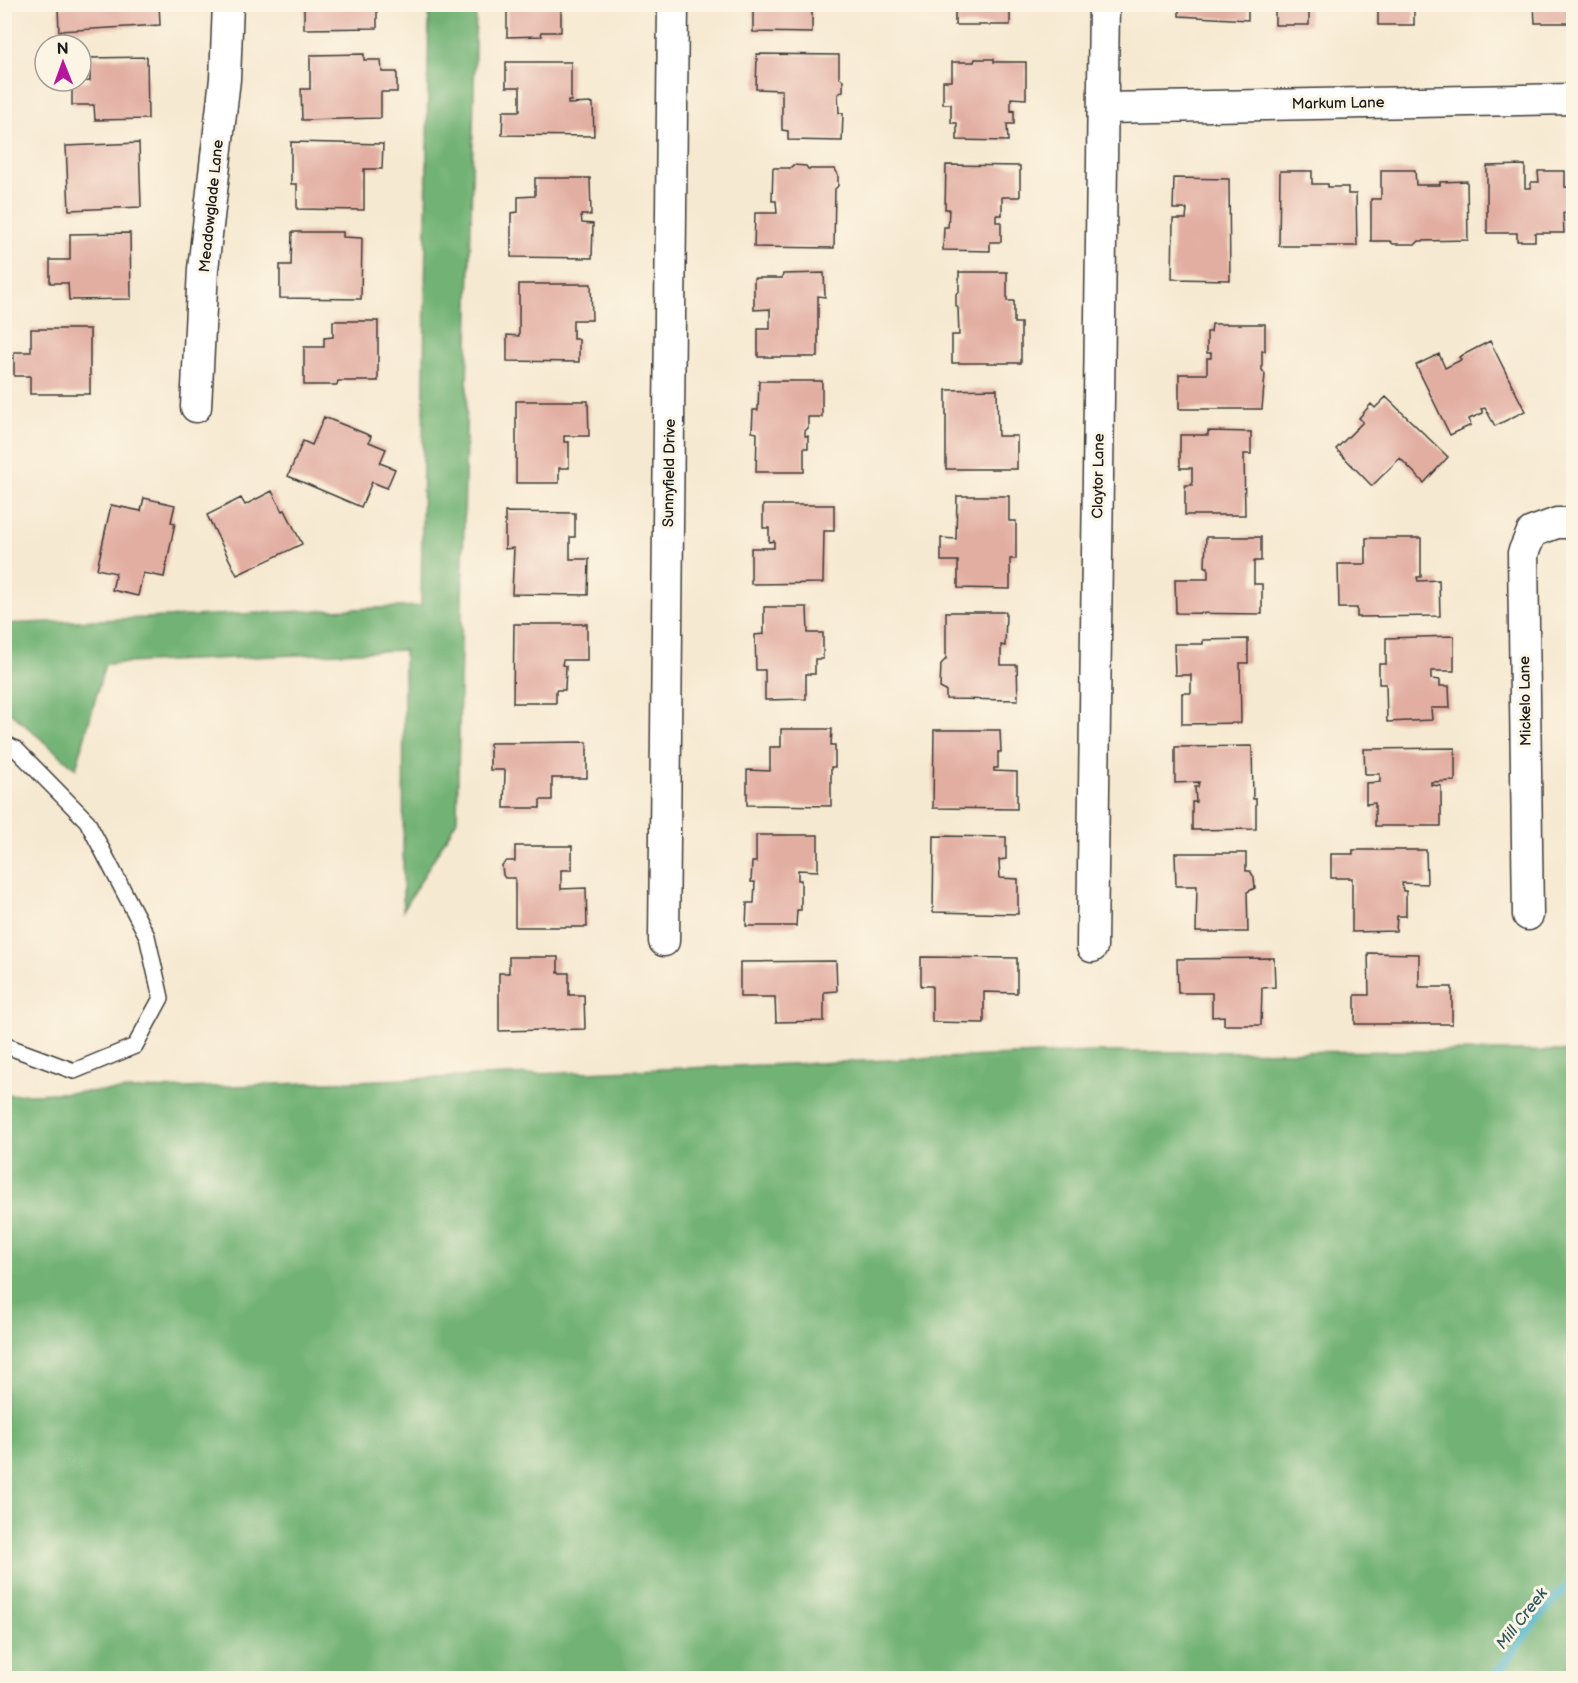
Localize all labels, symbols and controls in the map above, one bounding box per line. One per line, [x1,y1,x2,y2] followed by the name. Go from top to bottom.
[33,33,93,93] north arrow
[57,40,69,59] text: N
[1291,93,1385,114] street label: Markum Lane
[195,139,228,273] street label: Meadowglade Lane
[659,419,680,527] street label: Sunnyfield Drive
[1088,433,1109,519] street label: Claytor Lane
[1515,656,1536,746] street label: Mickelo Lane
[1492,1584,1553,1653] water label: Mill Creek

